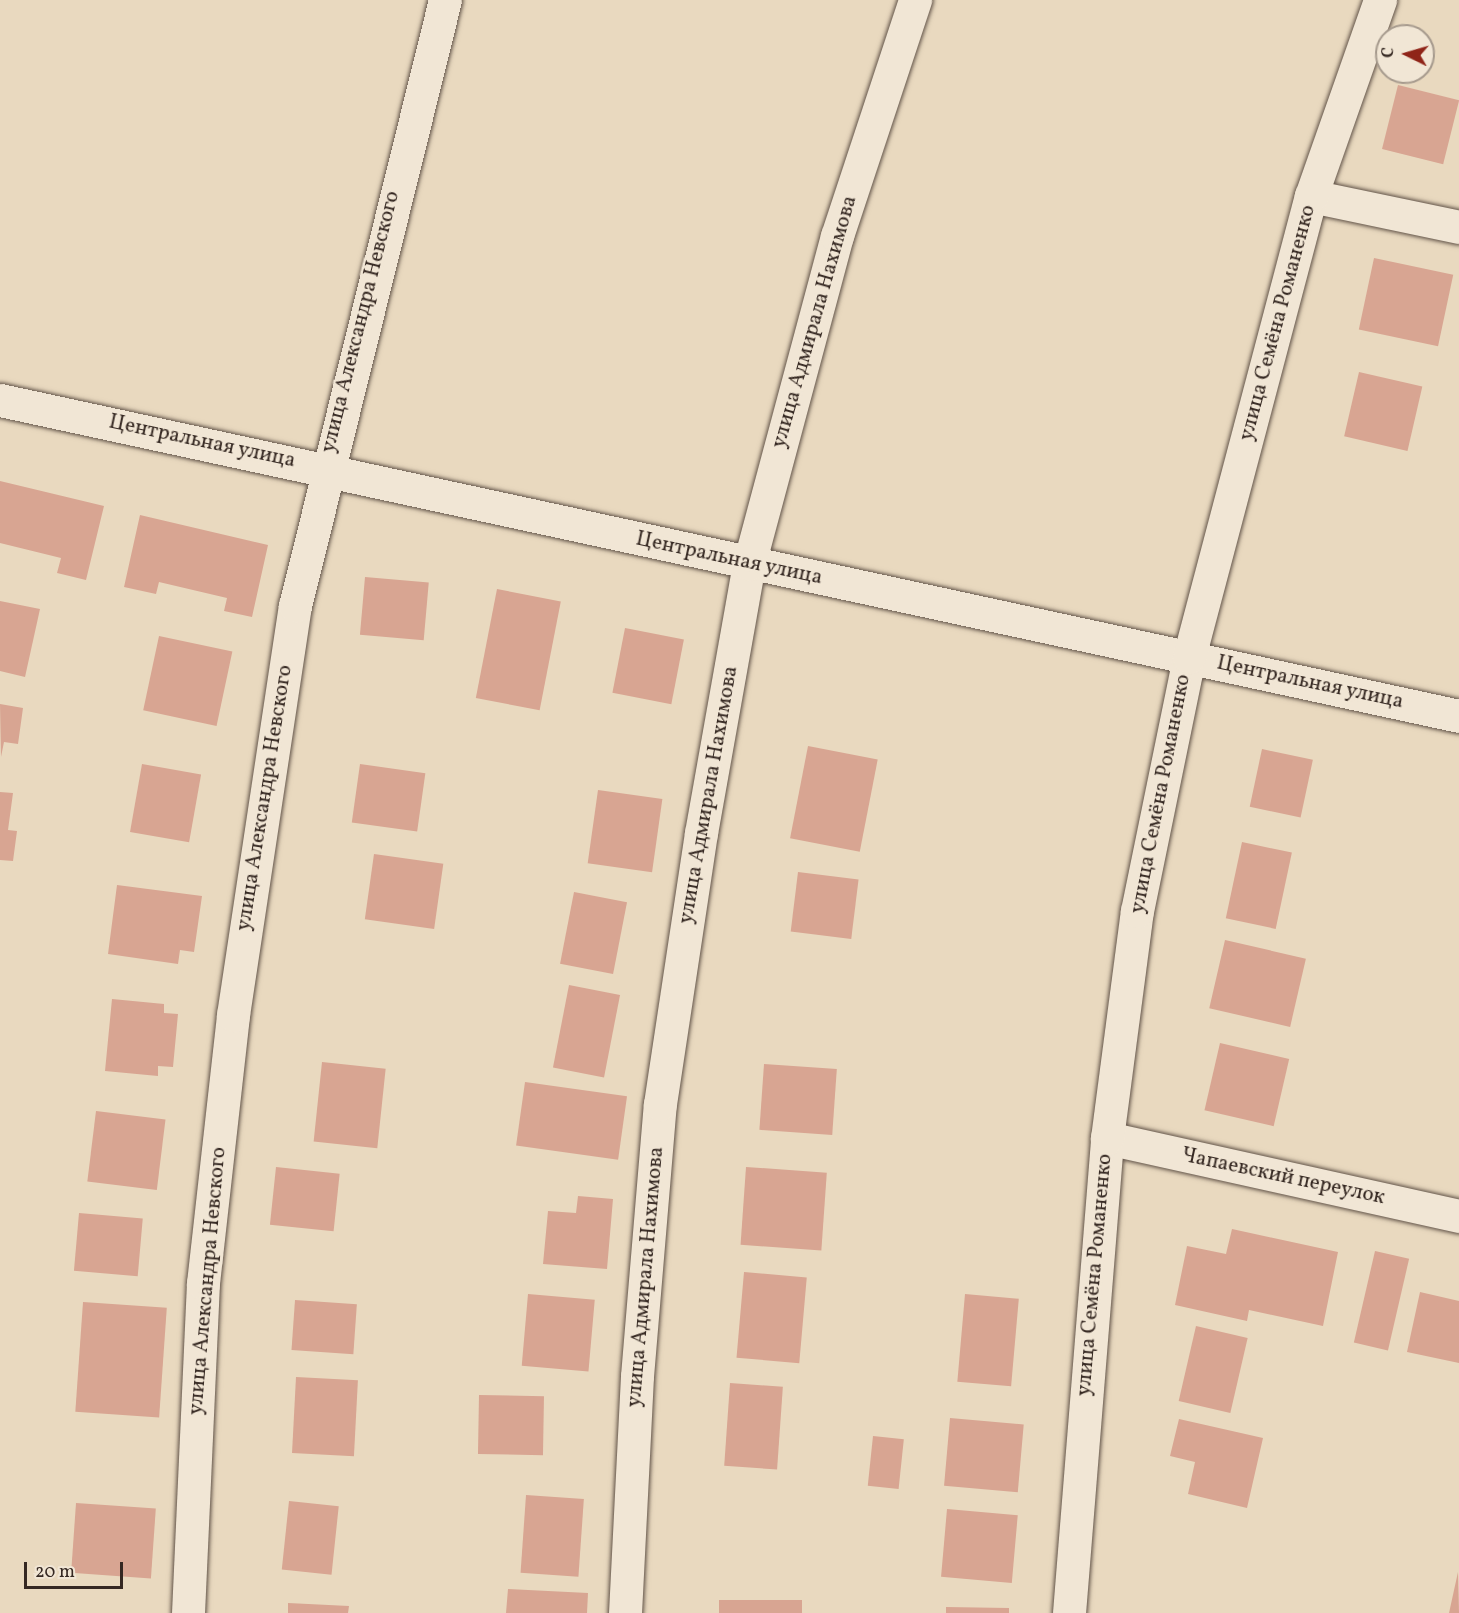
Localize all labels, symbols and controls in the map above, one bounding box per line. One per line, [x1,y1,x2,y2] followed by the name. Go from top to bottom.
[1375,24,1435,84] north arrow
[1378,47,1400,59] text: С
[316,188,406,456] street label: улица Александра Невского
[767,193,863,451] street label: улица Адмирала Нахимова
[1234,202,1322,444] street label: улица Семёна Романенко
[106,410,298,474] street label: Центральная улица
[633,527,825,591] street label: Центральная улица
[1214,651,1406,715] street label: Центральная улица
[232,663,298,933] street label: улица Александра Невского
[674,664,744,926] street label: улица Адмирала Нахимова
[1125,672,1197,916] street label: улица Семёна Романенко
[1179,1143,1387,1211] street label: Чапаевский переулок
[184,1146,232,1416] street label: улица Александра Невского
[622,1146,670,1408] street label: улица Адмирала Нахимова
[1072,1153,1118,1397] street label: улица Семёна Романенко
[27,1550,126,1588] scale bar
[35,1560,75,1585] text: 20 m

